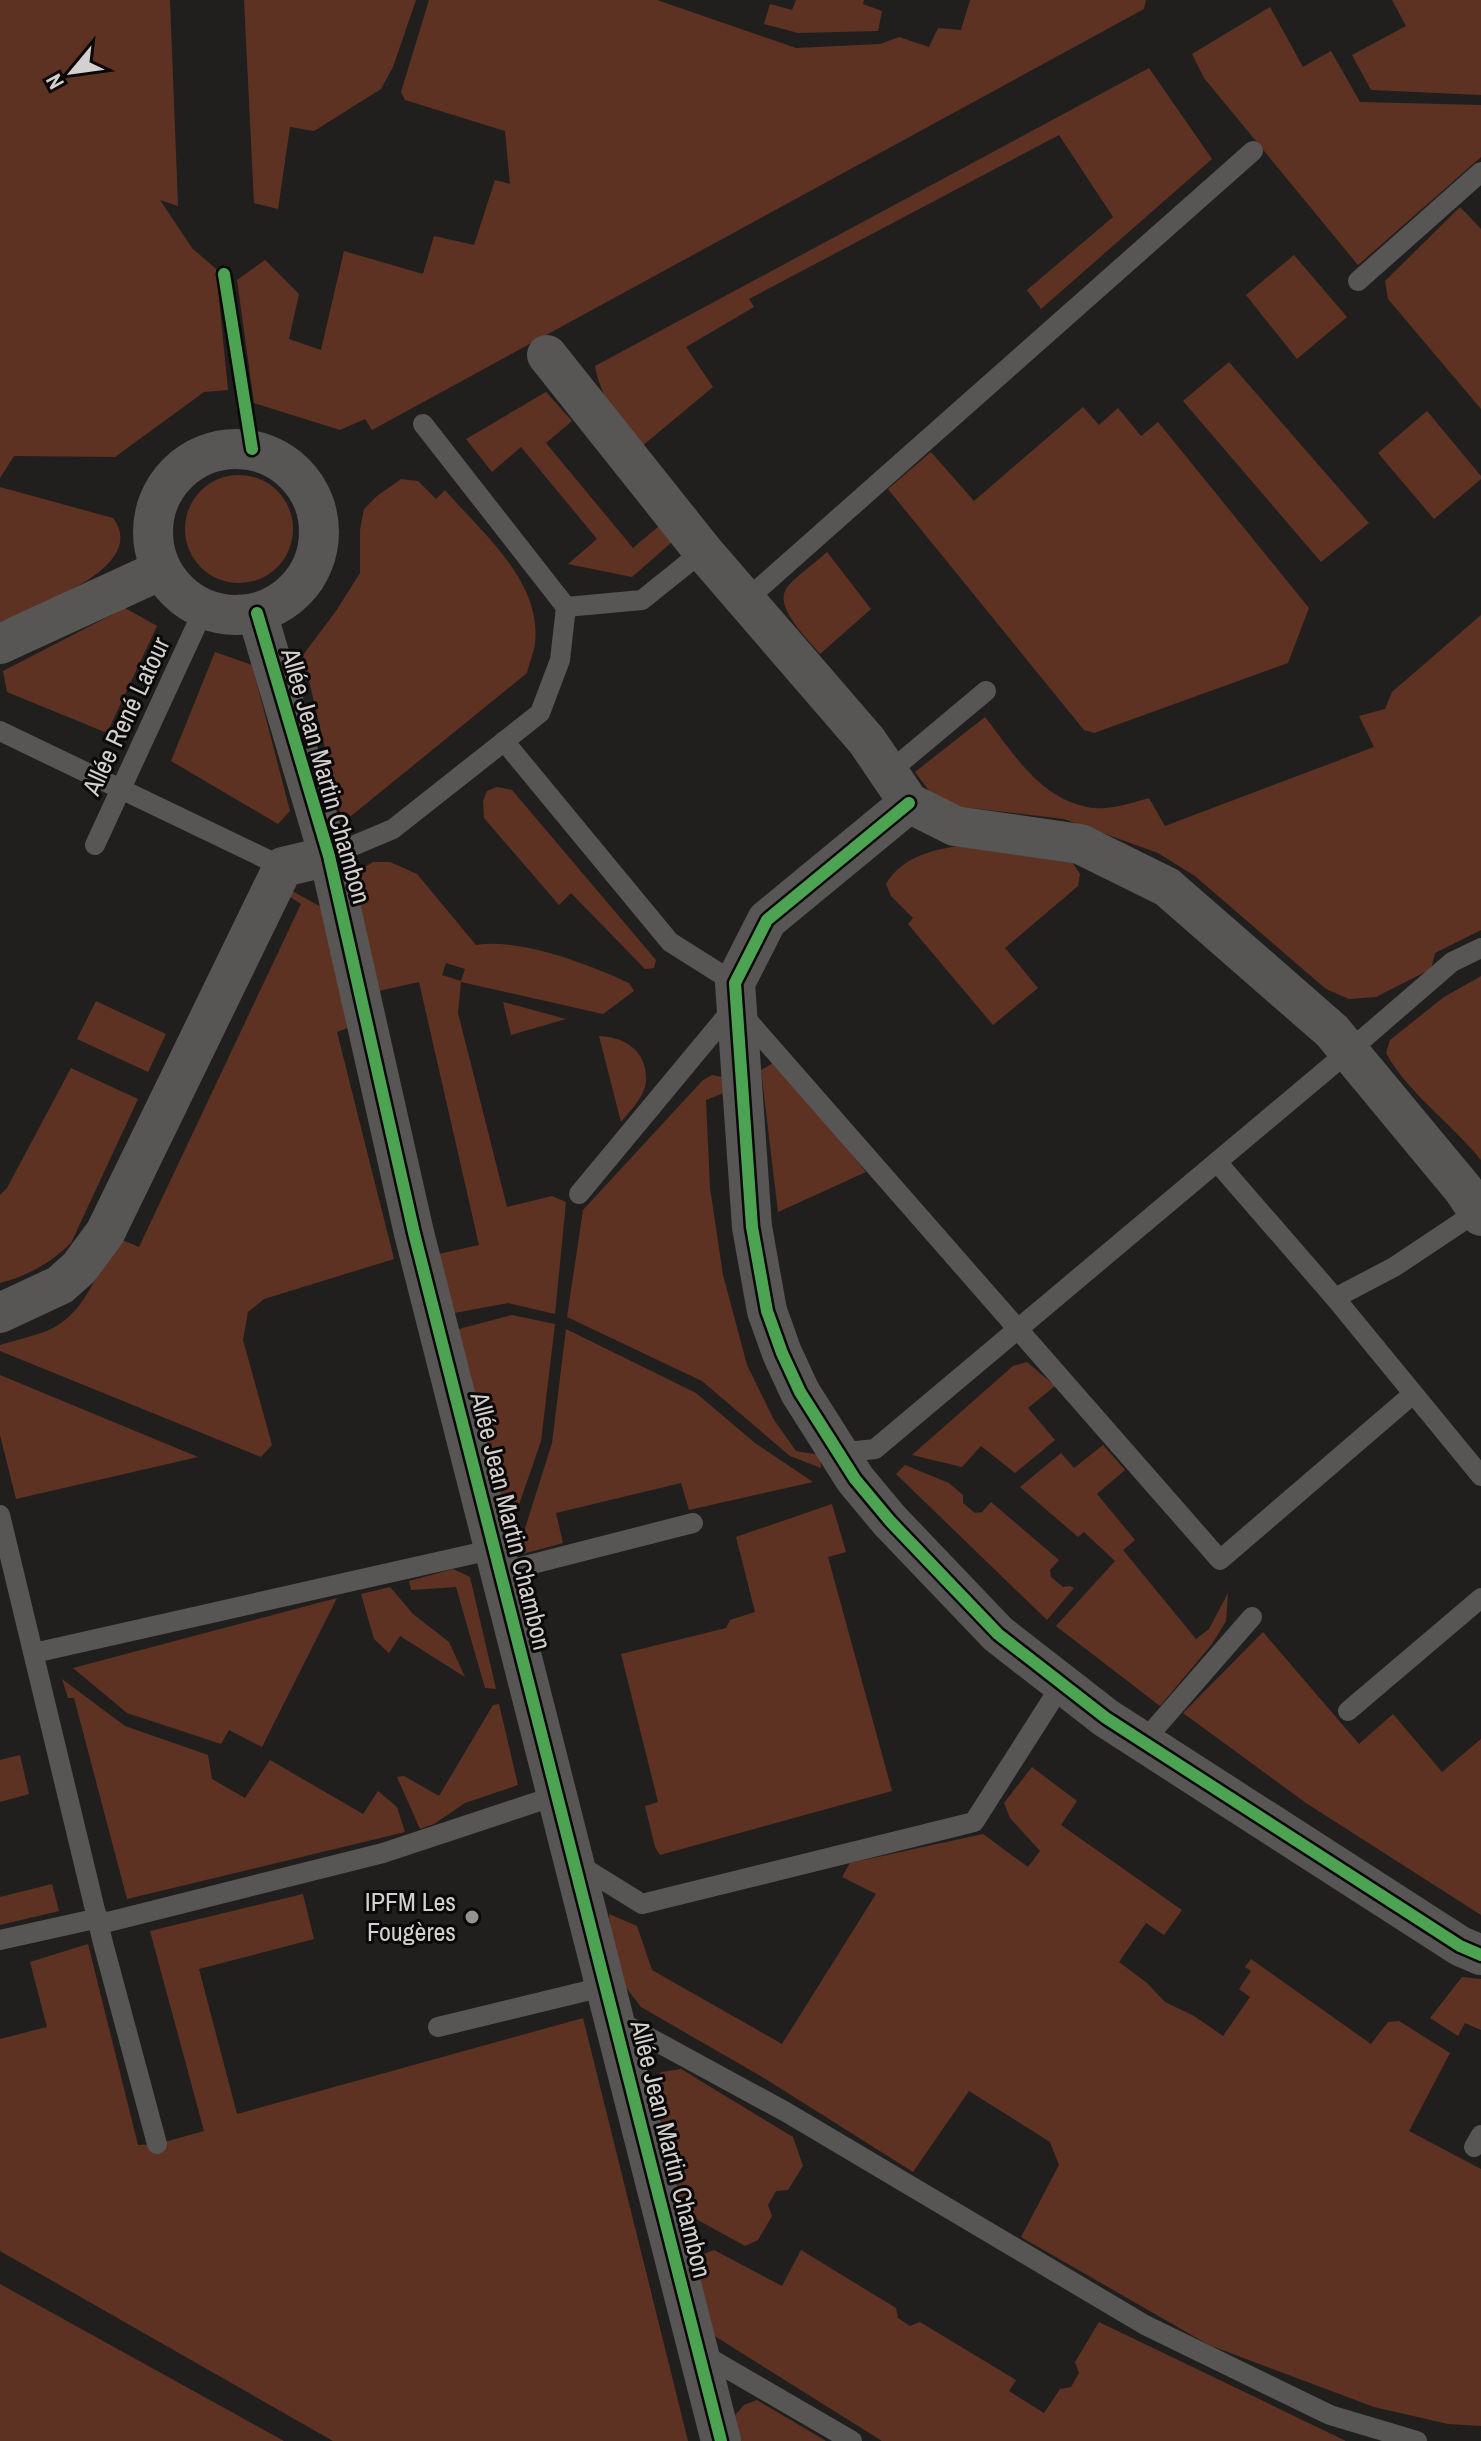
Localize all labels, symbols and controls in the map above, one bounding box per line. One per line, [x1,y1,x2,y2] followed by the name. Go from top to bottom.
[32,32,112,112] north arrow
[38,69,71,95] text: N
[73,631,177,801] street label: Allée René Latour
[273,643,380,908] street label: Allée Jean Martin Chambon
[462,1387,560,1653] street label: Allée Jean Martin Chambon
[365,1884,456,1949] place label: IPFM Les Fougères
[463,1908,481,1926] marker: IPFM Les Fougères
[622,2015,720,2281] street label: Allée Jean Martin Chambon

